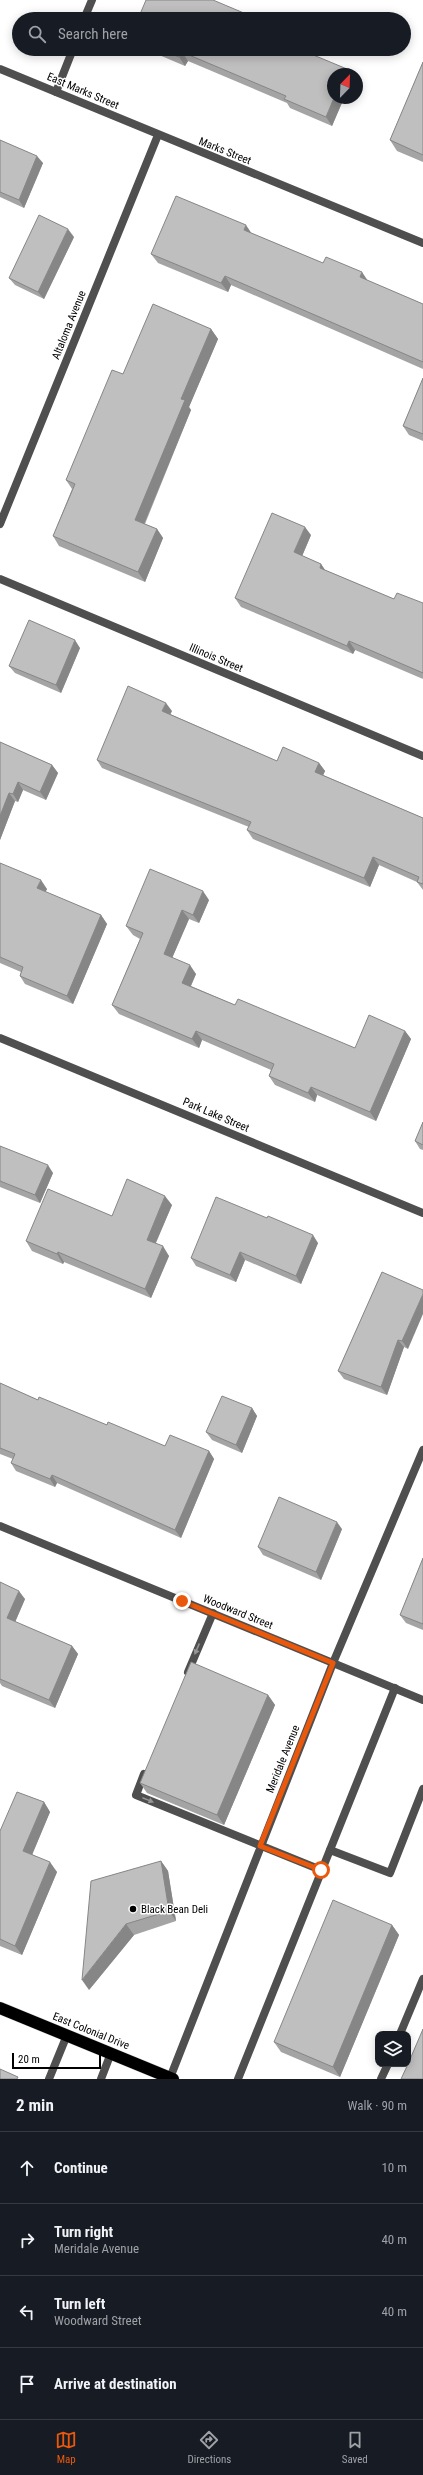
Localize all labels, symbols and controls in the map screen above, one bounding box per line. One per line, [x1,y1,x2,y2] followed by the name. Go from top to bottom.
[12,12,411,56] search box
[26,23,48,45] icon: search
[58,25,128,43] text: Search here
[327,68,363,104] north arrow
[45,70,121,112] street label: East Marks Street
[197,135,253,167] street label: Marks Street
[49,289,89,361] street label: Altaloma Avenue
[187,641,245,675] street label: Illinois Street
[181,1095,251,1135] street label: Park Lake Street
[173,1592,191,1610] route end
[201,1592,275,1632] street label: Woodward Street
[194,1644,200,1656] one-way arrow
[263,1723,303,1795] street label: Meridale Avenue
[142,1797,154,1804] one-way arrow
[312,1861,330,1879] route start
[141,1903,208,1916] place label: Black Bean Deli
[128,1904,138,1914] marker: Black Bean Deli
[51,2010,131,2052] street label: East Colonial Drive
[375,2031,411,2067] map controls
[375,2031,411,2067] button: layers
[12,2051,101,2070] scale bar
[18,2053,40,2066] text: 20 m
[16,2095,54,2115] text: 2 min
[347,2098,407,2113] text: Walk · 90 m
[16,2157,38,2179] icon: ahead
[54,2159,108,2177] text: Continue
[381,2160,407,2175] text: 10 m
[54,2223,113,2241] text: Turn right
[16,2229,38,2251] icon: right
[381,2232,407,2247] text: 40 m
[54,2241,139,2256] text: Meridale Avenue
[54,2295,105,2313] text: Turn left
[16,2301,38,2323] icon: left
[381,2304,407,2319] text: 40 m
[54,2313,142,2328] text: Woodward Street
[16,2373,38,2395] icon: arrive
[54,2375,177,2393] text: Arrive at destination
[55,2429,77,2466] tab: Map
[187,2429,231,2466] tab: Directions
[342,2429,368,2466] tab: Saved

